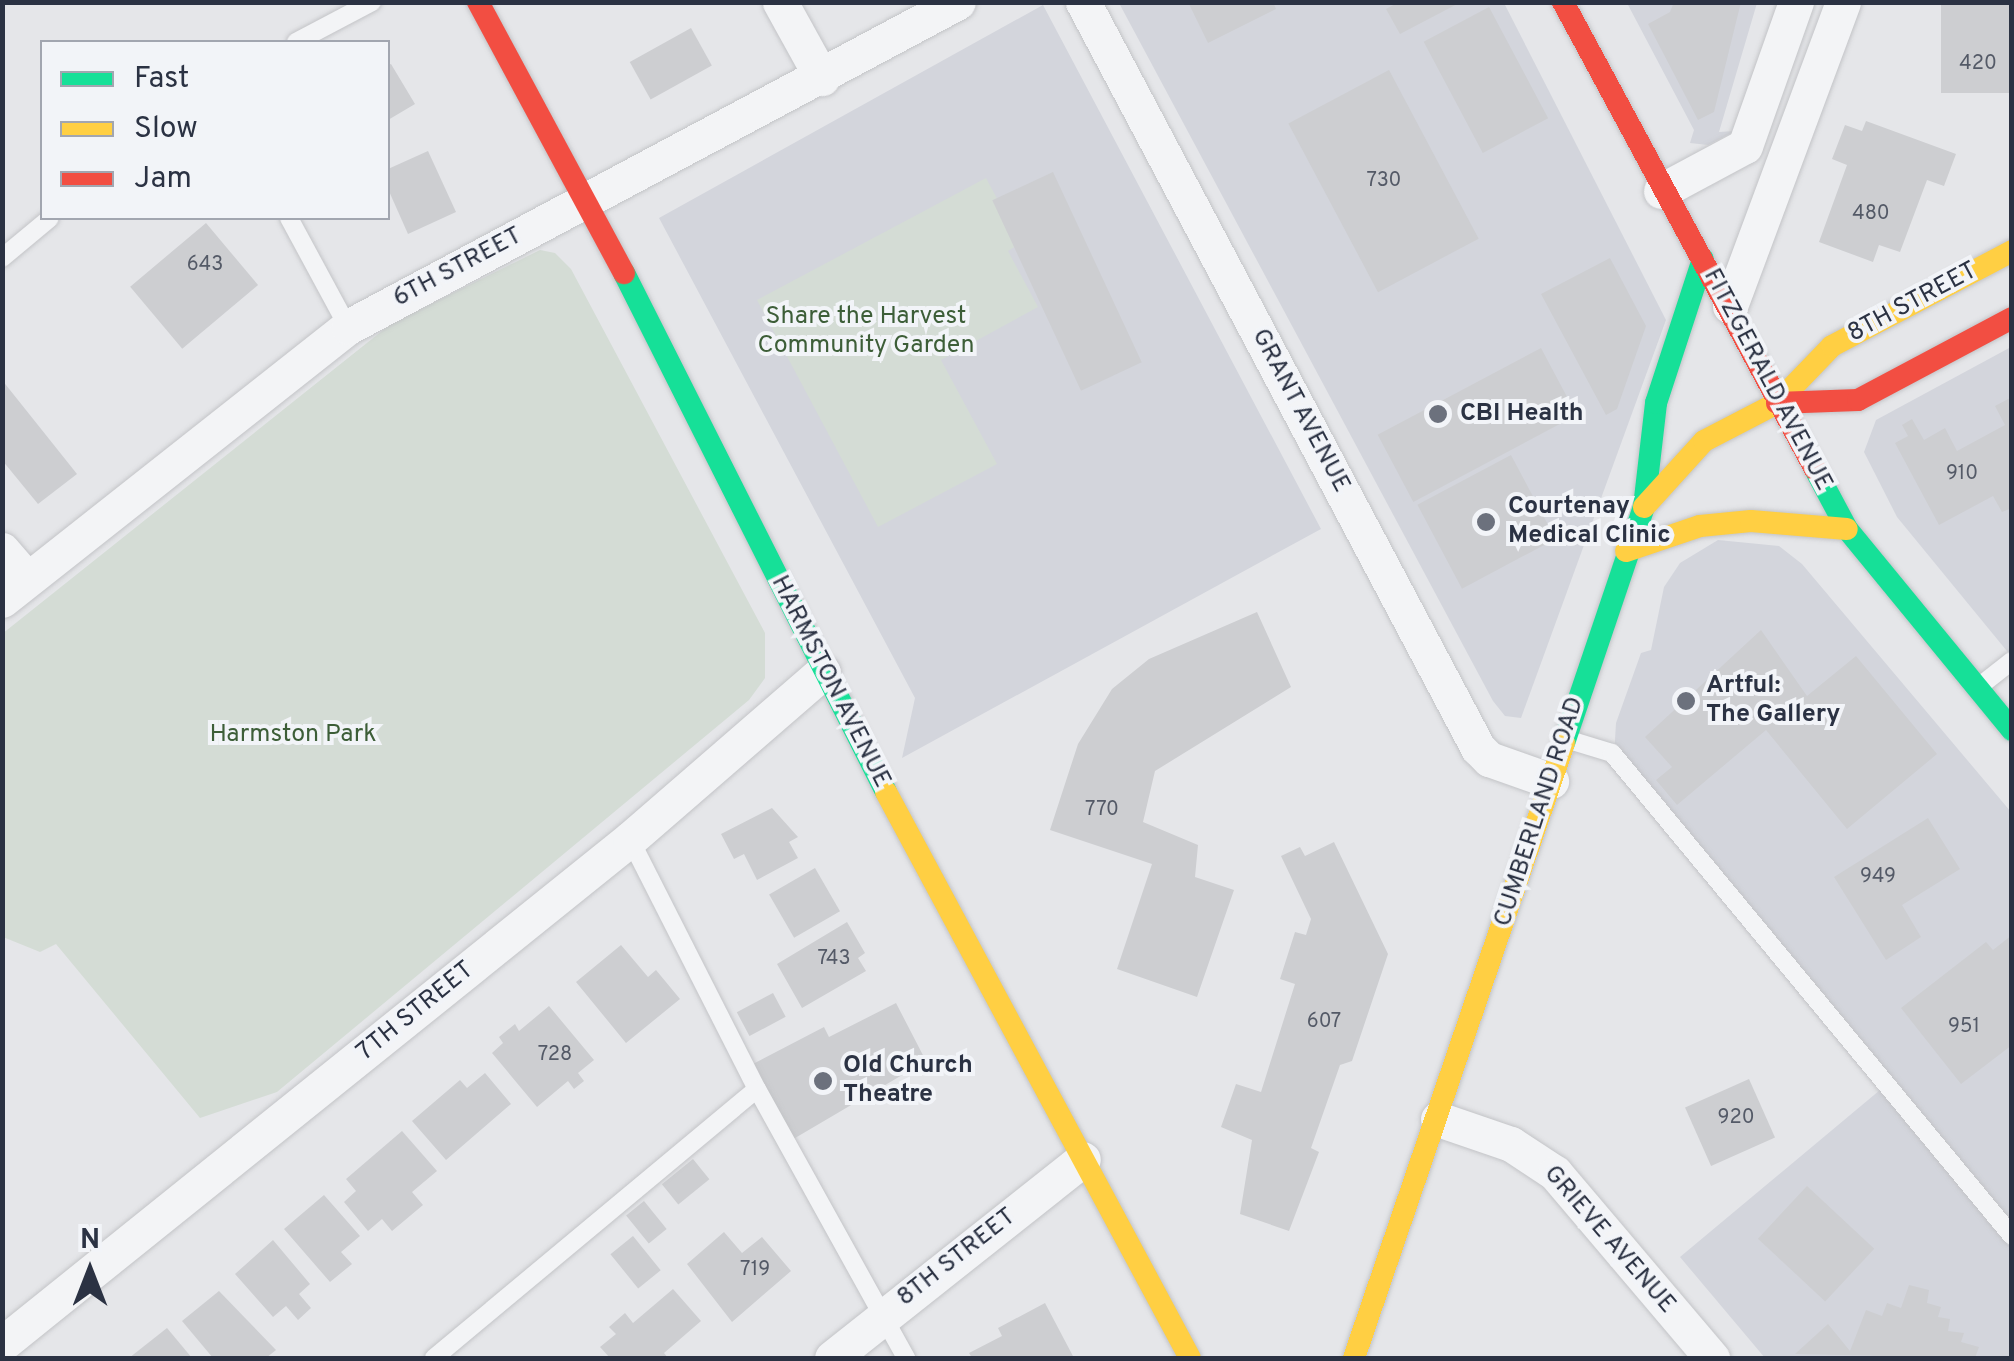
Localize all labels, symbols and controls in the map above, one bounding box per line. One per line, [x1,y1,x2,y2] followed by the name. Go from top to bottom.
[40,40,390,220] legend
[1959,52,1997,76] house number: 420
[134,61,189,98] text: Fast
[134,111,198,148] text: Slow
[134,161,192,198] text: Jam
[1367,169,1401,193] house number: 730
[1852,202,1890,226] house number: 480
[389,222,527,314] street label: 6TH STREET
[187,253,223,277] house number: 643
[1843,256,1983,350] street label: 8TH STREET
[1696,264,1838,496] street label: FITZGERALD AVENUE
[757,303,975,362] park label: Share the Harvest Community Garden
[1244,323,1356,499] street label: GRANT AVENUE
[1460,399,1584,429] place label: CBI Health
[1425,401,1451,427] marker: CBI Health
[1946,462,1978,486] house number: 910
[1508,493,1671,552] place label: Courtenay Medical Clinic
[1473,509,1499,535] marker: Courtenay Medical Clinic
[763,570,897,794] street label: HARMSTON AVENUE
[1706,672,1841,731] place label: Artful: The Gallery
[1675,690,1697,712] marker: Artful: The Gallery
[1489,693,1591,931] street label: CUMBERLAND ROAD
[209,720,377,750] park label: Harmston Park
[1085,798,1119,822] house number: 770
[1860,865,1896,889] house number: 949
[818,947,850,971] house number: 743
[351,956,481,1068] street label: 7TH STREET
[1307,1010,1341,1034] house number: 607
[1948,1015,1980,1039] house number: 951
[538,1043,572,1067] house number: 728
[843,1052,973,1111] place label: Old Church Theatre
[812,1070,834,1092] marker: Old Church Theatre
[1717,1106,1755,1130] house number: 920
[1536,1159,1682,1321] street label: GRIEVE AVENUE
[892,1202,1022,1314] street label: 8TH STREET
[40,1221,140,1321] north arrow
[80,1223,100,1259] text: N
[740,1258,770,1282] house number: 719

